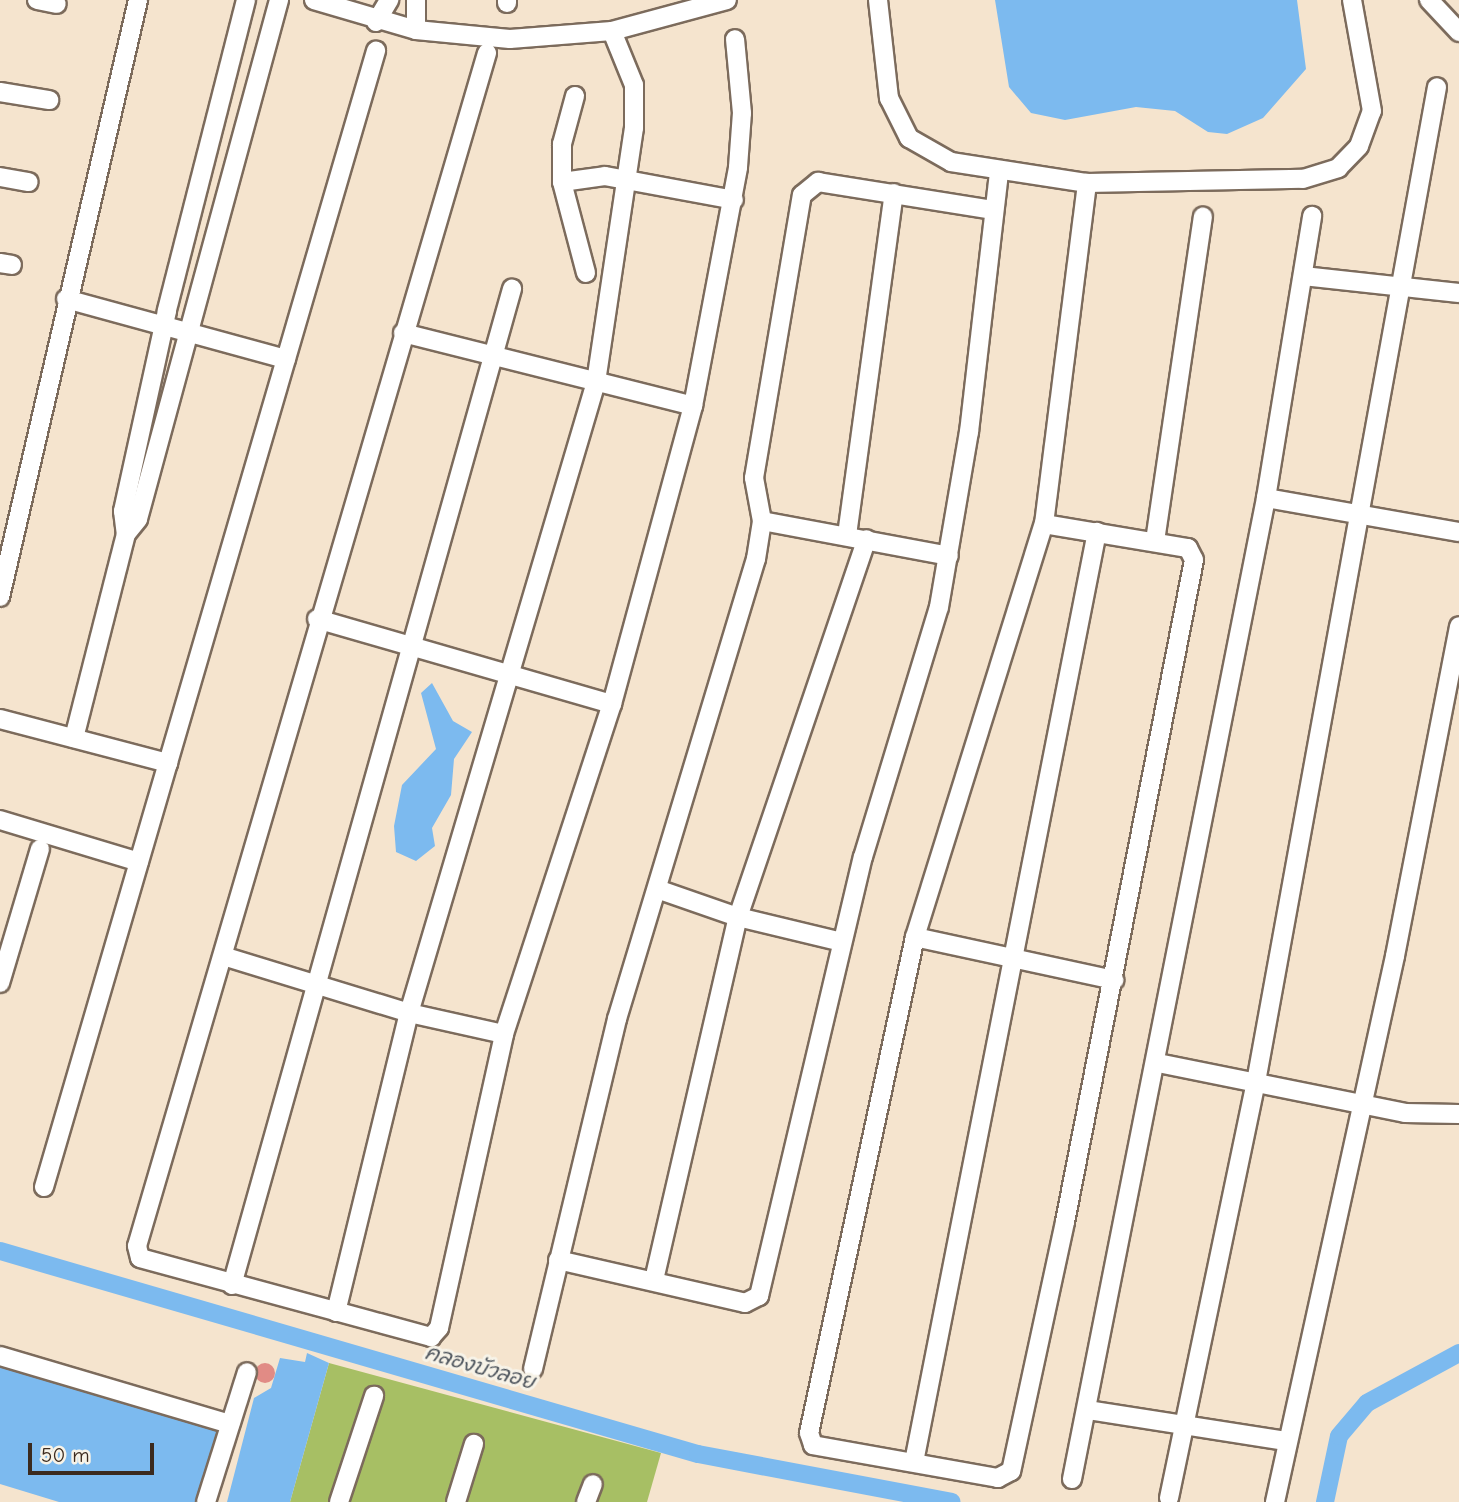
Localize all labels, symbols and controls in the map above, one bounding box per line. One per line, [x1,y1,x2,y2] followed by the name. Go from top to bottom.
[422,1339,538,1395] water label: คลองบัวลอย
[32,1428,158,1472] scale bar
[41,1443,90,1467] text: 50 m

